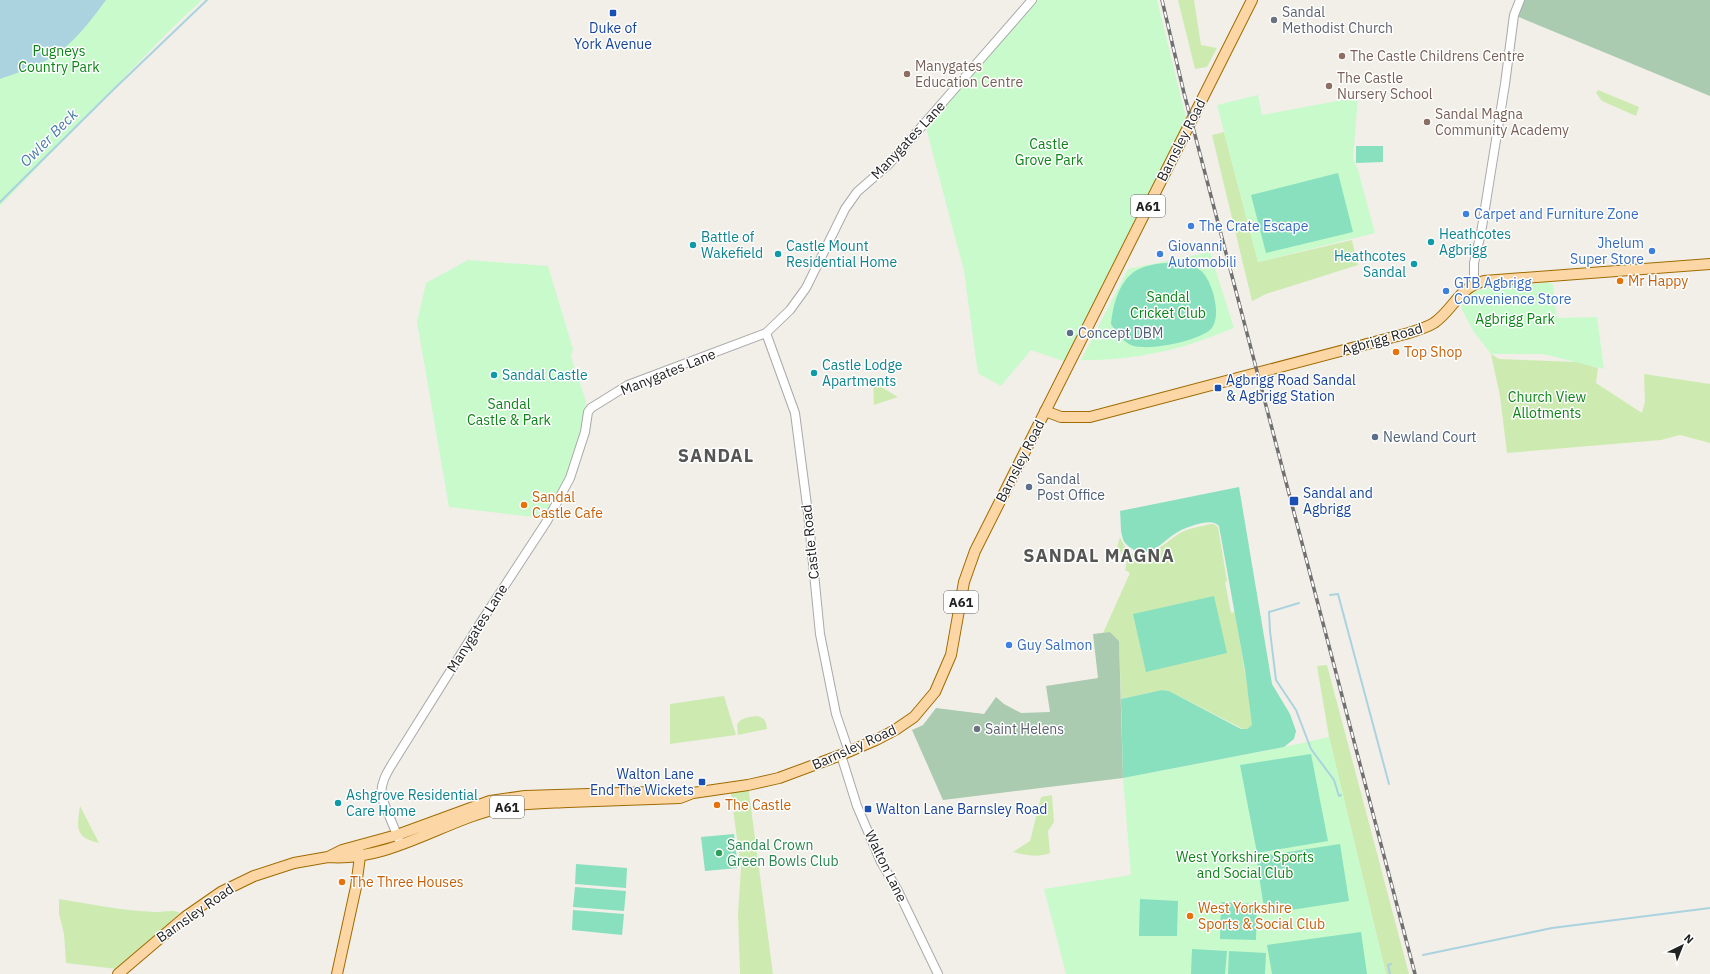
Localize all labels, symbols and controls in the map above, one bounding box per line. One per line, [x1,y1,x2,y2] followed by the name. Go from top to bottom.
[1282,3,1393,37] place label: Sandal Methodist Church
[608,8,618,18] marker: Duke of York Avenue
[1269,15,1279,25] marker: Sandal Methodist Church
[574,19,652,53] place label: Duke of York Avenue
[18,42,100,76] park label: Pugneys Country Park
[1350,47,1525,65] place label: The Castle Childrens Centre
[1337,51,1347,61] marker: The Castle Childrens Centre
[915,57,1023,91] place label: Manygates Education Centre
[902,69,912,79] marker: Manygates Education Centre
[1337,69,1433,103] place label: The Castle Nursery School
[1324,81,1334,91] marker: The Castle Nursery School
[1152,96,1210,184] street label: Barnsley Road
[867,97,949,183] street label: Manygates Lane
[16,105,82,171] water label: Owler Beck
[1435,105,1569,139] place label: Sandal Magna Community Academy
[1422,117,1432,127] marker: Sandal Magna Community Academy
[1015,135,1084,169] park label: Castle Grove Park
[1131,195,1165,217] road number: A61
[1474,205,1639,223] place label: Carpet and Furniture Zone
[1461,209,1471,219] marker: Carpet and Furniture Zone
[1199,217,1309,235] place label: The Crate Escape
[1186,221,1196,231] marker: The Crate Escape
[1439,225,1511,259] place label: Heathcotes Agbrigg
[701,228,763,262] place label: Battle of Wakefield
[1570,234,1644,268] place label: Jhelum Super Store
[786,237,897,271] place label: Castle Mount Residential Home
[1168,237,1237,271] place label: Giovanni Automobili
[1426,237,1436,247] marker: Heathcotes Agbrigg
[688,240,698,250] marker: Battle of Wakefield
[1647,246,1657,256] marker: Jhelum Super Store
[1334,247,1406,281] place label: Heathcotes Sandal
[773,249,783,259] marker: Castle Mount Residential Home
[1155,249,1165,259] marker: Giovanni Automobili
[1409,259,1419,269] marker: Heathcotes Sandal
[1628,272,1688,290] place label: Mr Happy
[1454,274,1572,308] place label: GTB Agbrigg Convenience Store
[1615,276,1625,286] marker: Mr Happy
[1441,286,1451,296] marker: GTB Agbrigg Convenience Store
[1130,288,1206,322] park label: Sandal Cricket Club
[1475,310,1555,328] park label: Agbrigg Park
[1339,319,1425,359] street label: Agbrigg Road
[1078,324,1163,342] place label: Concept DBM
[1065,328,1075,338] marker: Concept DBM
[1404,343,1462,361] place label: Top Shop
[618,345,718,399] street label: Manygates Lane
[1391,347,1401,357] marker: Top Shop
[822,356,903,390] place label: Castle Lodge Apartments
[502,366,588,384] place label: Sandal Castle
[809,368,819,378] marker: Castle Lodge Apartments
[489,370,499,380] marker: Sandal Castle
[1226,371,1356,405] place label: Agbrigg Road Sandal & Agbrigg Station
[1213,383,1223,393] marker: Agbrigg Road Sandal & Agbrigg Station
[1508,388,1586,422] park label: Church View Allotments
[467,395,552,429] park label: Sandal Castle & Park
[991,417,1049,505] street label: Barnsley Road
[1383,428,1477,446] place label: Newland Court
[1370,432,1380,442] marker: Newland Court
[678,444,754,467] district label: SANDAL
[1037,470,1105,504] place label: Sandal Post Office
[1024,482,1034,492] marker: Sandal Post Office
[1303,484,1373,518] place label: Sandal and Agbrigg
[532,488,603,522] place label: Sandal Castle Cafe
[1288,495,1300,507] marker: Sandal and Agbrigg
[519,500,529,510] marker: Sandal Castle Cafe
[797,504,823,580] street label: Castle Road
[1023,544,1175,567] district label: SANDAL MAGNA
[443,580,512,676] street label: Manygates Lane
[944,591,978,613] road number: A61
[1017,636,1092,654] place label: Guy Salmon
[1004,640,1014,650] marker: Guy Salmon
[809,720,899,774] street label: Barnsley Road
[985,720,1064,738] place label: Saint Helens
[972,724,982,734] marker: Saint Helens
[590,765,694,799] place label: Walton Lane End The Wickets
[697,777,707,787] marker: Walton Lane End The Wickets
[346,786,478,820] place label: Ashgrove Residential Care Home
[490,796,524,818] road number: A61
[725,796,792,814] place label: The Castle
[333,798,343,808] marker: Ashgrove Residential Care Home
[712,800,722,810] marker: The Castle
[876,800,1047,818] place label: Walton Lane Barnsley Road
[863,804,873,814] marker: Walton Lane Barnsley Road
[861,827,911,905] street label: Walton Lane
[727,836,839,870] place label: Sandal Crown Green Bowls Club
[714,848,724,858] marker: Sandal Crown Green Bowls Club
[1176,848,1314,882] park label: West Yorkshire Sports and Social Club
[350,873,464,891] place label: The Three Houses
[337,877,347,887] marker: The Three Houses
[153,880,237,946] street label: Barnsley Road
[1198,899,1325,933] place label: West Yorkshire Sports & Social Club
[1185,911,1195,921] marker: West Yorkshire Sports & Social Club
[1662,926,1702,966] north arrow
[1681,931,1697,947] text: N

